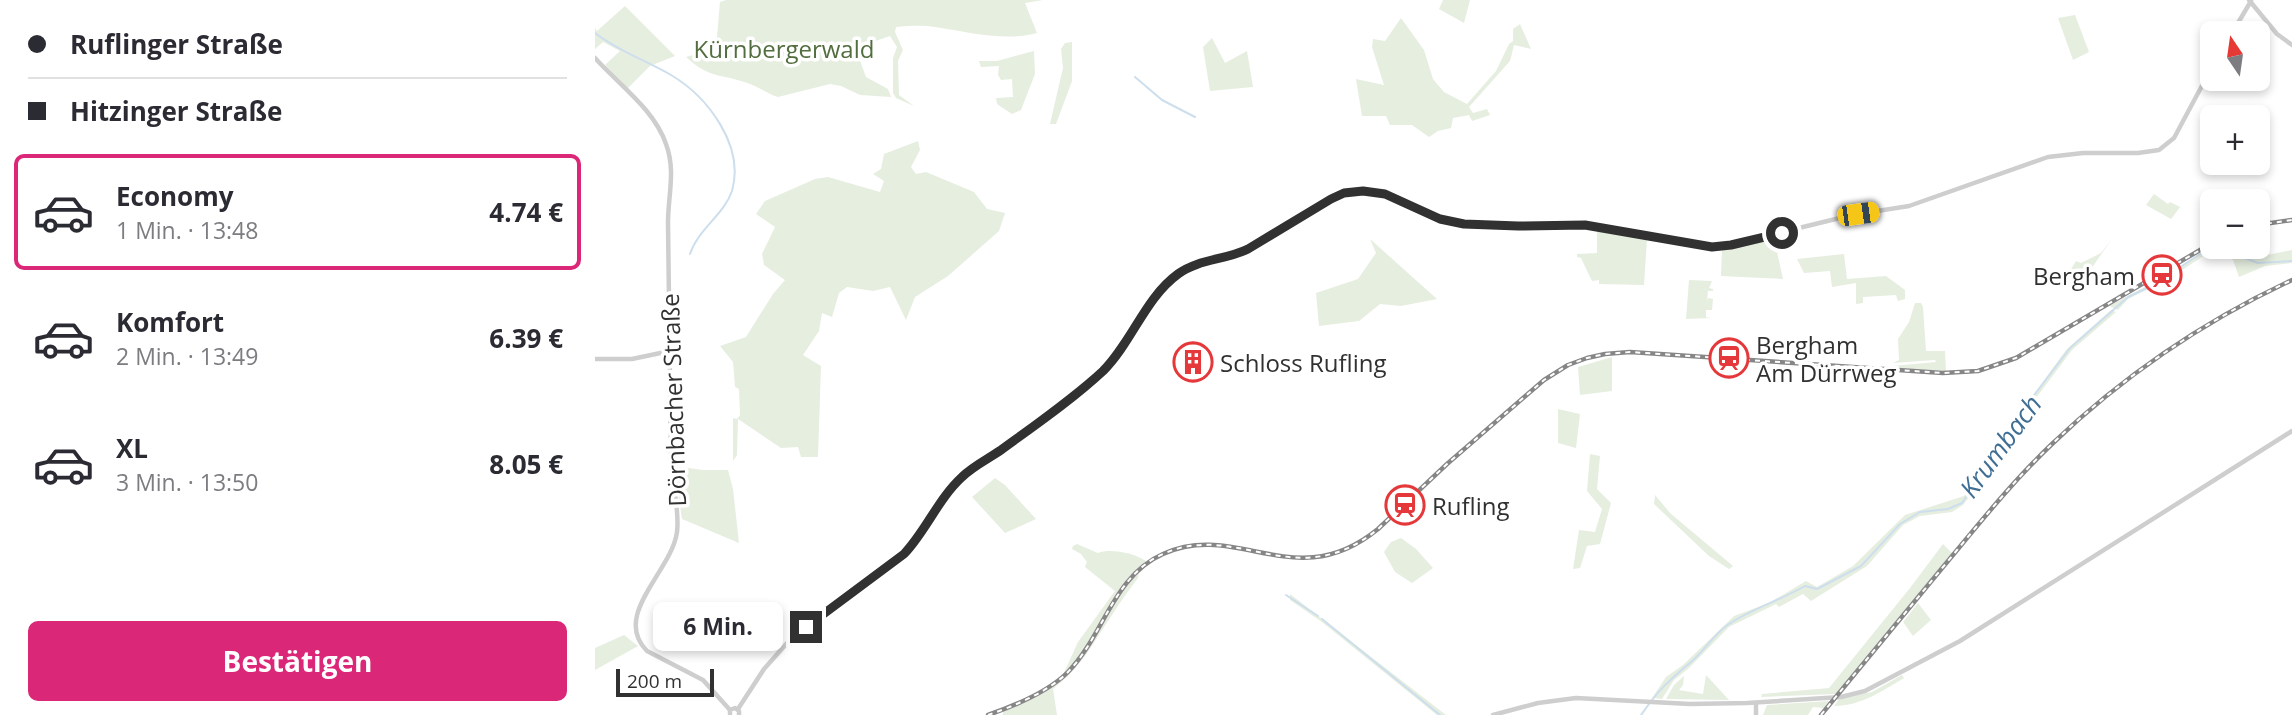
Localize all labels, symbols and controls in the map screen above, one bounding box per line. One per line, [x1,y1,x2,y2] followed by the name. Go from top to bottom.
[2200,21,2270,91] north arrow
[2200,21,2270,259] map controls
[70,26,283,62] text: Ruflinger Straße
[694,32,874,65] park label: Kürnbergerwald
[70,93,282,129] text: Hitzinger Straße
[2200,105,2270,175] button: +
[116,178,234,214] text: Economy
[32,181,95,244] icon: car
[2200,189,2270,259] button: −
[489,194,563,230] text: 4.74 €
[1836,201,1881,227] car
[116,214,258,246] text: 1 Min. · 13:48
[1766,217,1798,249] route start
[2141,254,2183,296] station icon: Bergham
[2033,259,2135,292] place label: Bergham
[653,293,693,507] street label: Dörnbacher Straße
[116,304,224,340] text: Komfort
[32,307,95,370] icon: car
[489,320,563,356] text: 6.39 €
[1756,328,1896,389] place label: Bergham Am Dürrweg
[1708,337,1750,379] station icon: Bergham Am Dürrweg
[116,340,258,372] text: 2 Min. · 13:49
[1172,341,1214,383] building icon: Schloss Rufling
[1220,346,1386,379] place label: Schloss Rufling
[1950,387,2050,505] water label: Krumbach
[116,430,148,466] text: XL
[32,433,95,496] icon: car
[489,446,563,482] text: 8.05 €
[116,466,258,498] text: 3 Min. · 13:50
[1384,484,1426,526] station icon: Rufling
[1432,489,1509,522] place label: Rufling
[652,602,781,652] callout: 6 Min.
[683,610,753,642] text: 6 Min.
[790,611,822,643] route end
[28,621,567,701] button: Bestätigen
[616,666,714,698] scale bar
[627,668,682,694] text: 200 m

